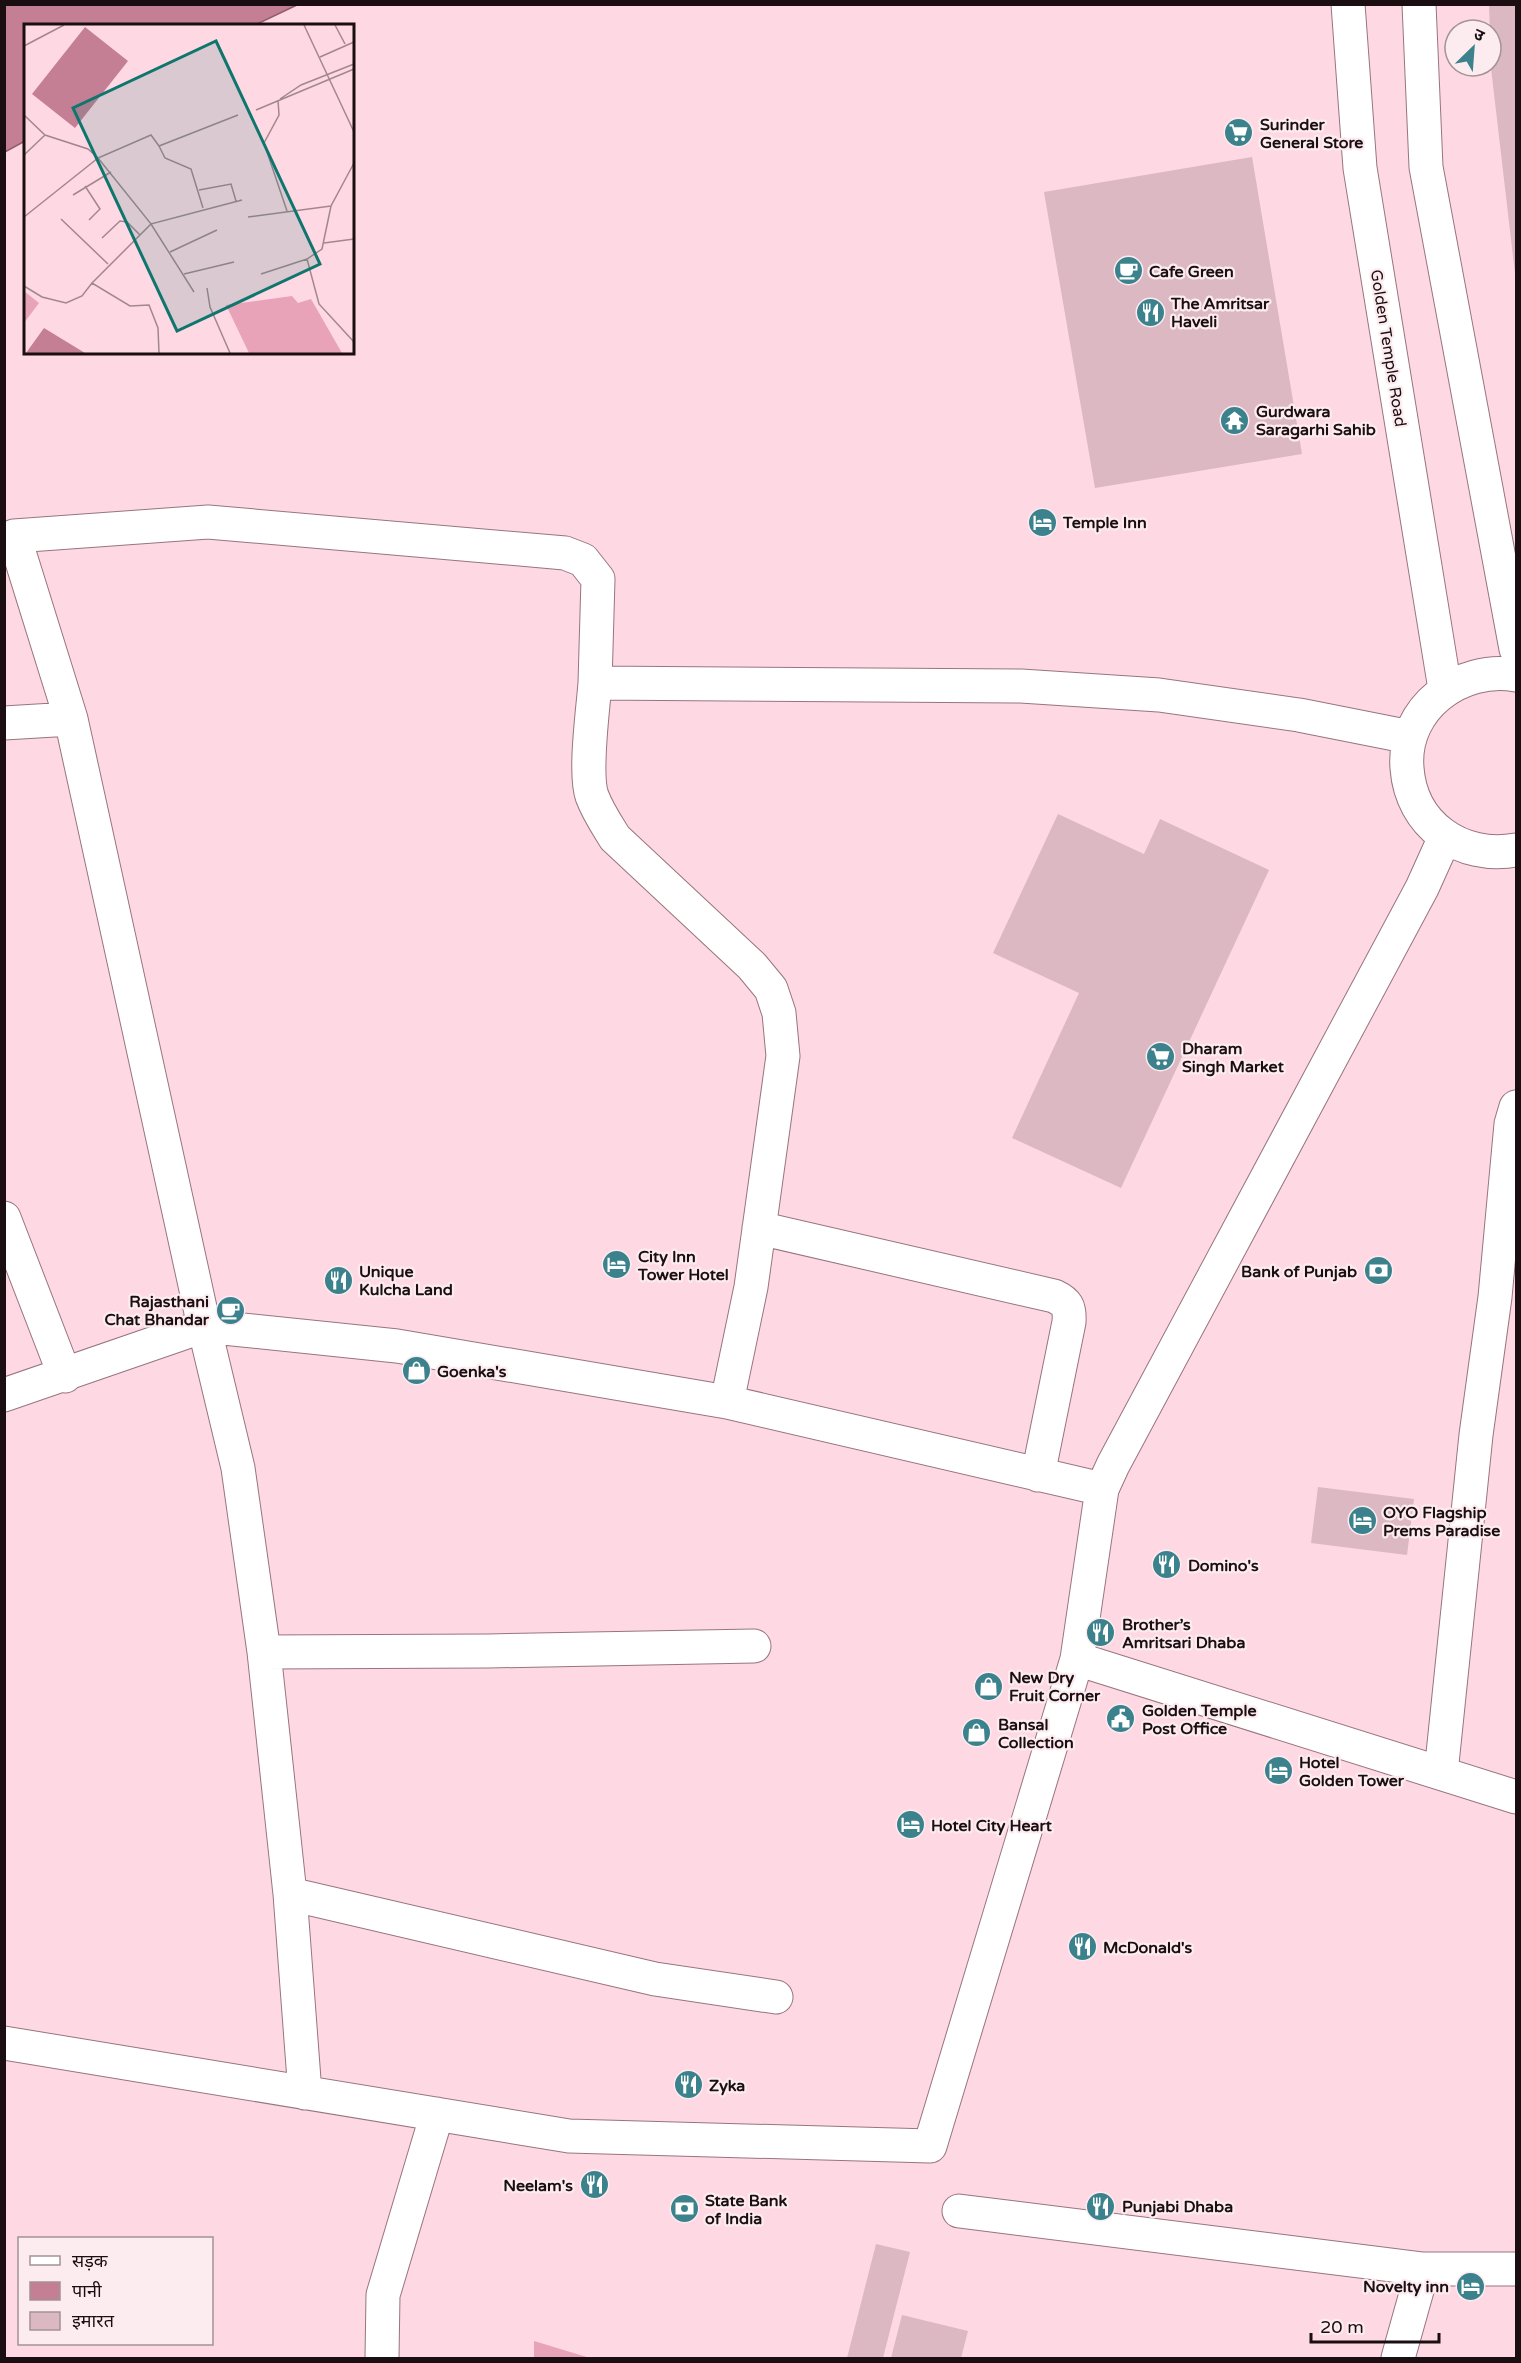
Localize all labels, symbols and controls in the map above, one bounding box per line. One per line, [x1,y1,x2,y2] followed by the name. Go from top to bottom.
[1443,18,1503,78] north arrow
[24,24,354,354] inset map
[1470,24,1488,47] text: उ
[1260,115,1363,153] place label: Surinder General Store
[1223,117,1255,149] supermarket icon: Surinder General Store
[1112,255,1144,287] cafe icon: Cafe Green
[1149,262,1234,282] place label: Cafe Green
[1366,268,1410,428] street label: Golden Temple Road
[1170,294,1270,332] place label: The Amritsar Haveli
[1134,296,1166,328] restaurant icon: The Amritsar Haveli
[1256,402,1376,440] place label: Gurdwara Saragarhi Sahib
[1219,404,1251,436] temple icon: Gurdwara Saragarhi Sahib
[1026,506,1058,538] hotel icon: Temple Inn
[1062,513,1147,533] place label: Temple Inn
[1182,1039,1285,1077] place label: Dharam Singh Market
[1145,1041,1177,1073] supermarket icon: Dharam Singh Market
[637,1247,729,1285] place label: City Inn Tower Hotel
[601,1249,633,1281] hotel icon: City Inn Tower Hotel
[1362,1255,1394,1287] bank icon: Bank of Punjab
[359,1262,453,1300] place label: Unique Kulcha Land
[1241,1262,1357,1282] place label: Bank of Punjab
[322,1264,354,1296] restaurant icon: Unique Kulcha Land
[104,1292,210,1330] place label: Rajasthani Chat Bhandar
[214,1294,246,1326] cafe icon: Rajasthani Chat Bhandar
[400,1355,432,1387] shop icon: Goenka's
[437,1362,507,1382] place label: Goenka's
[1383,1503,1500,1541] place label: OYO Flagship Prems Paradise
[1346,1505,1378,1537] hotel icon: OYO Flagship Prems Paradise
[1151,1549,1183,1581] restaurant icon: Domino's
[1188,1556,1259,1576] place label: Domino's
[1122,1615,1245,1653] place label: Brother’s Amritsari Dhaba
[1085,1617,1117,1649] restaurant icon: Brother’s Amritsari Dhaba
[1009,1668,1101,1706] place label: New Dry Fruit Corner
[972,1670,1004,1702] shop icon: New Dry Fruit Corner
[1142,1701,1256,1739] place label: Golden Temple Post Office
[1105,1703,1137,1735] public building icon: Golden Temple Post Office
[998,1715,1074,1753] place label: Bansal Collection
[961,1717,993,1749] shop icon: Bansal Collection
[1299,1753,1405,1791] place label: Hotel Golden Tower
[1262,1755,1294,1787] hotel icon: Hotel Golden Tower
[894,1809,926,1841] hotel icon: Hotel City Heart
[931,1816,1053,1836] place label: Hotel City Heart
[1066,1931,1098,1963] restaurant icon: McDonald's
[1103,1938,1193,1958] place label: McDonald's
[672,2069,704,2101] restaurant icon: Zyka
[709,2076,745,2096] place label: Zyka
[578,2169,610,2201] restaurant icon: Neelam's
[503,2176,573,2196] place label: Neelam's
[1085,2190,1117,2222] restaurant icon: Punjabi Dhaba
[705,2191,787,2229] place label: State Bank of India
[668,2193,700,2225] bank icon: State Bank of India
[1122,2197,1233,2217] place label: Punjabi Dhaba
[18,2237,213,2345] legend
[72,2250,109,2272] text: सड़क
[1454,2270,1486,2302] hotel icon: Novelty inn
[1363,2277,1449,2297] place label: Novelty inn
[72,2280,102,2302] text: पानी
[1311,2306,1438,2344] scale bar
[72,2310,115,2332] text: इमारत
[1320,2316,1364,2338] text: 20 m

